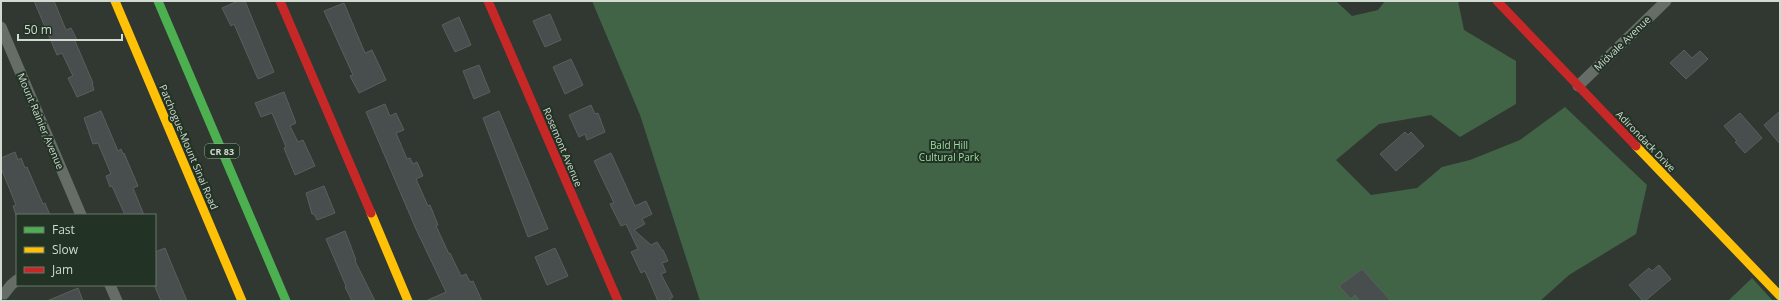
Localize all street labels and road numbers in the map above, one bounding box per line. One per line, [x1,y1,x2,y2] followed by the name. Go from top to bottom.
[1591,12,1654,74] street label: Midvale Avenue
[14,71,68,172] street label: Mount Rainier Avenue
[156,82,222,212] street label: Patchogue-Mount Sinai Road
[540,105,586,189] street label: Rosemont Avenue
[1613,107,1679,175] street label: Adirondack Drive
[205,144,239,158] road number: CR 83

